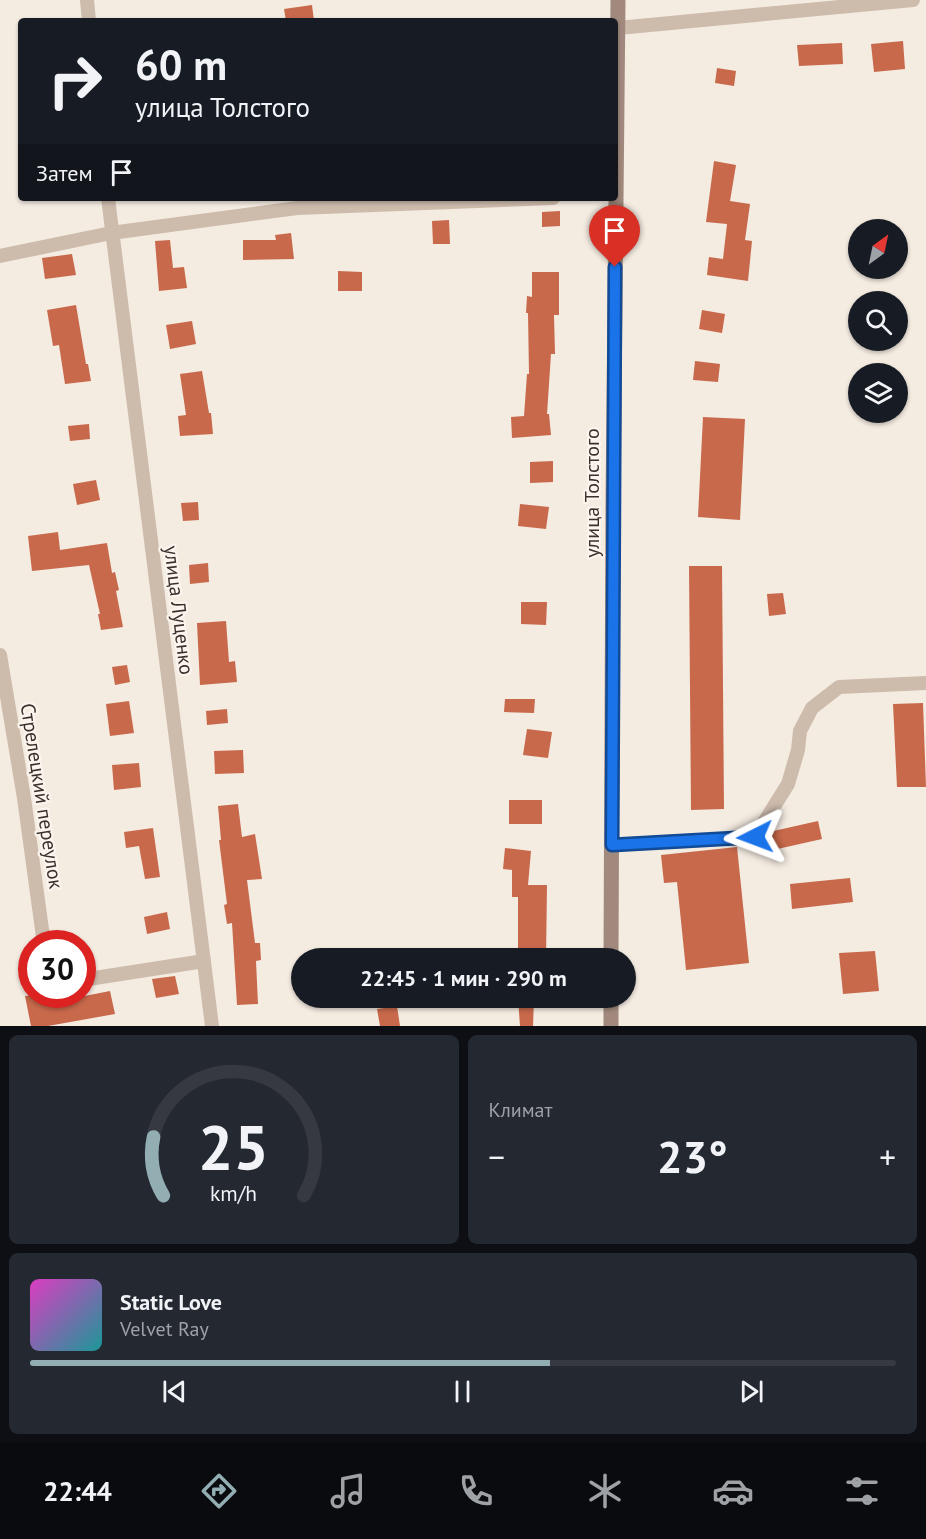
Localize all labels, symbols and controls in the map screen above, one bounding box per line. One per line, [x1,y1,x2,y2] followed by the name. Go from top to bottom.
[135,37,227,92] text: 60 m
[36,42,114,120] icon: right
[135,90,310,124] text: улица Толстого
[105,156,138,189] icon: arrive
[36,159,93,187] text: Затем
[589,205,640,267] pin
[598,214,631,247] icon: arrive
[848,219,908,279] north arrow
[848,219,908,423] map controls
[848,291,908,351] button: search
[848,363,908,423] button: layers
[579,428,605,558] street label: улица Толстого
[158,544,200,676] street label: улица Луценко
[14,701,70,891] street label: Стрелецкий переулок
[723,805,787,869] position arrow
[18,930,96,1008] speed limit sign: 30
[360,964,567,992] text: 22:45 · 1 мин · 290 m
[489,1097,552,1123] text: Климат
[198,1106,269,1187] text: 25
[657,1127,728,1185] text: 23°
[489,1135,505,1178] text: −
[879,1135,896,1178] text: +
[210,1180,257,1208] text: km/h
[120,1288,222,1316] text: Static Love
[120,1316,209,1342] text: Velvet Ray
[158,1375,191,1408] icon: previous
[446,1375,479,1408] icon: pause
[735,1375,768,1408] icon: next
[198,1470,240,1512] icon: directions
[327,1470,369,1512] icon: music
[455,1470,497,1512] icon: phone
[584,1470,626,1512] icon: climate
[712,1470,754,1512] icon: car
[841,1470,883,1512] icon: filters
[43,1474,112,1508] text: 22:44

